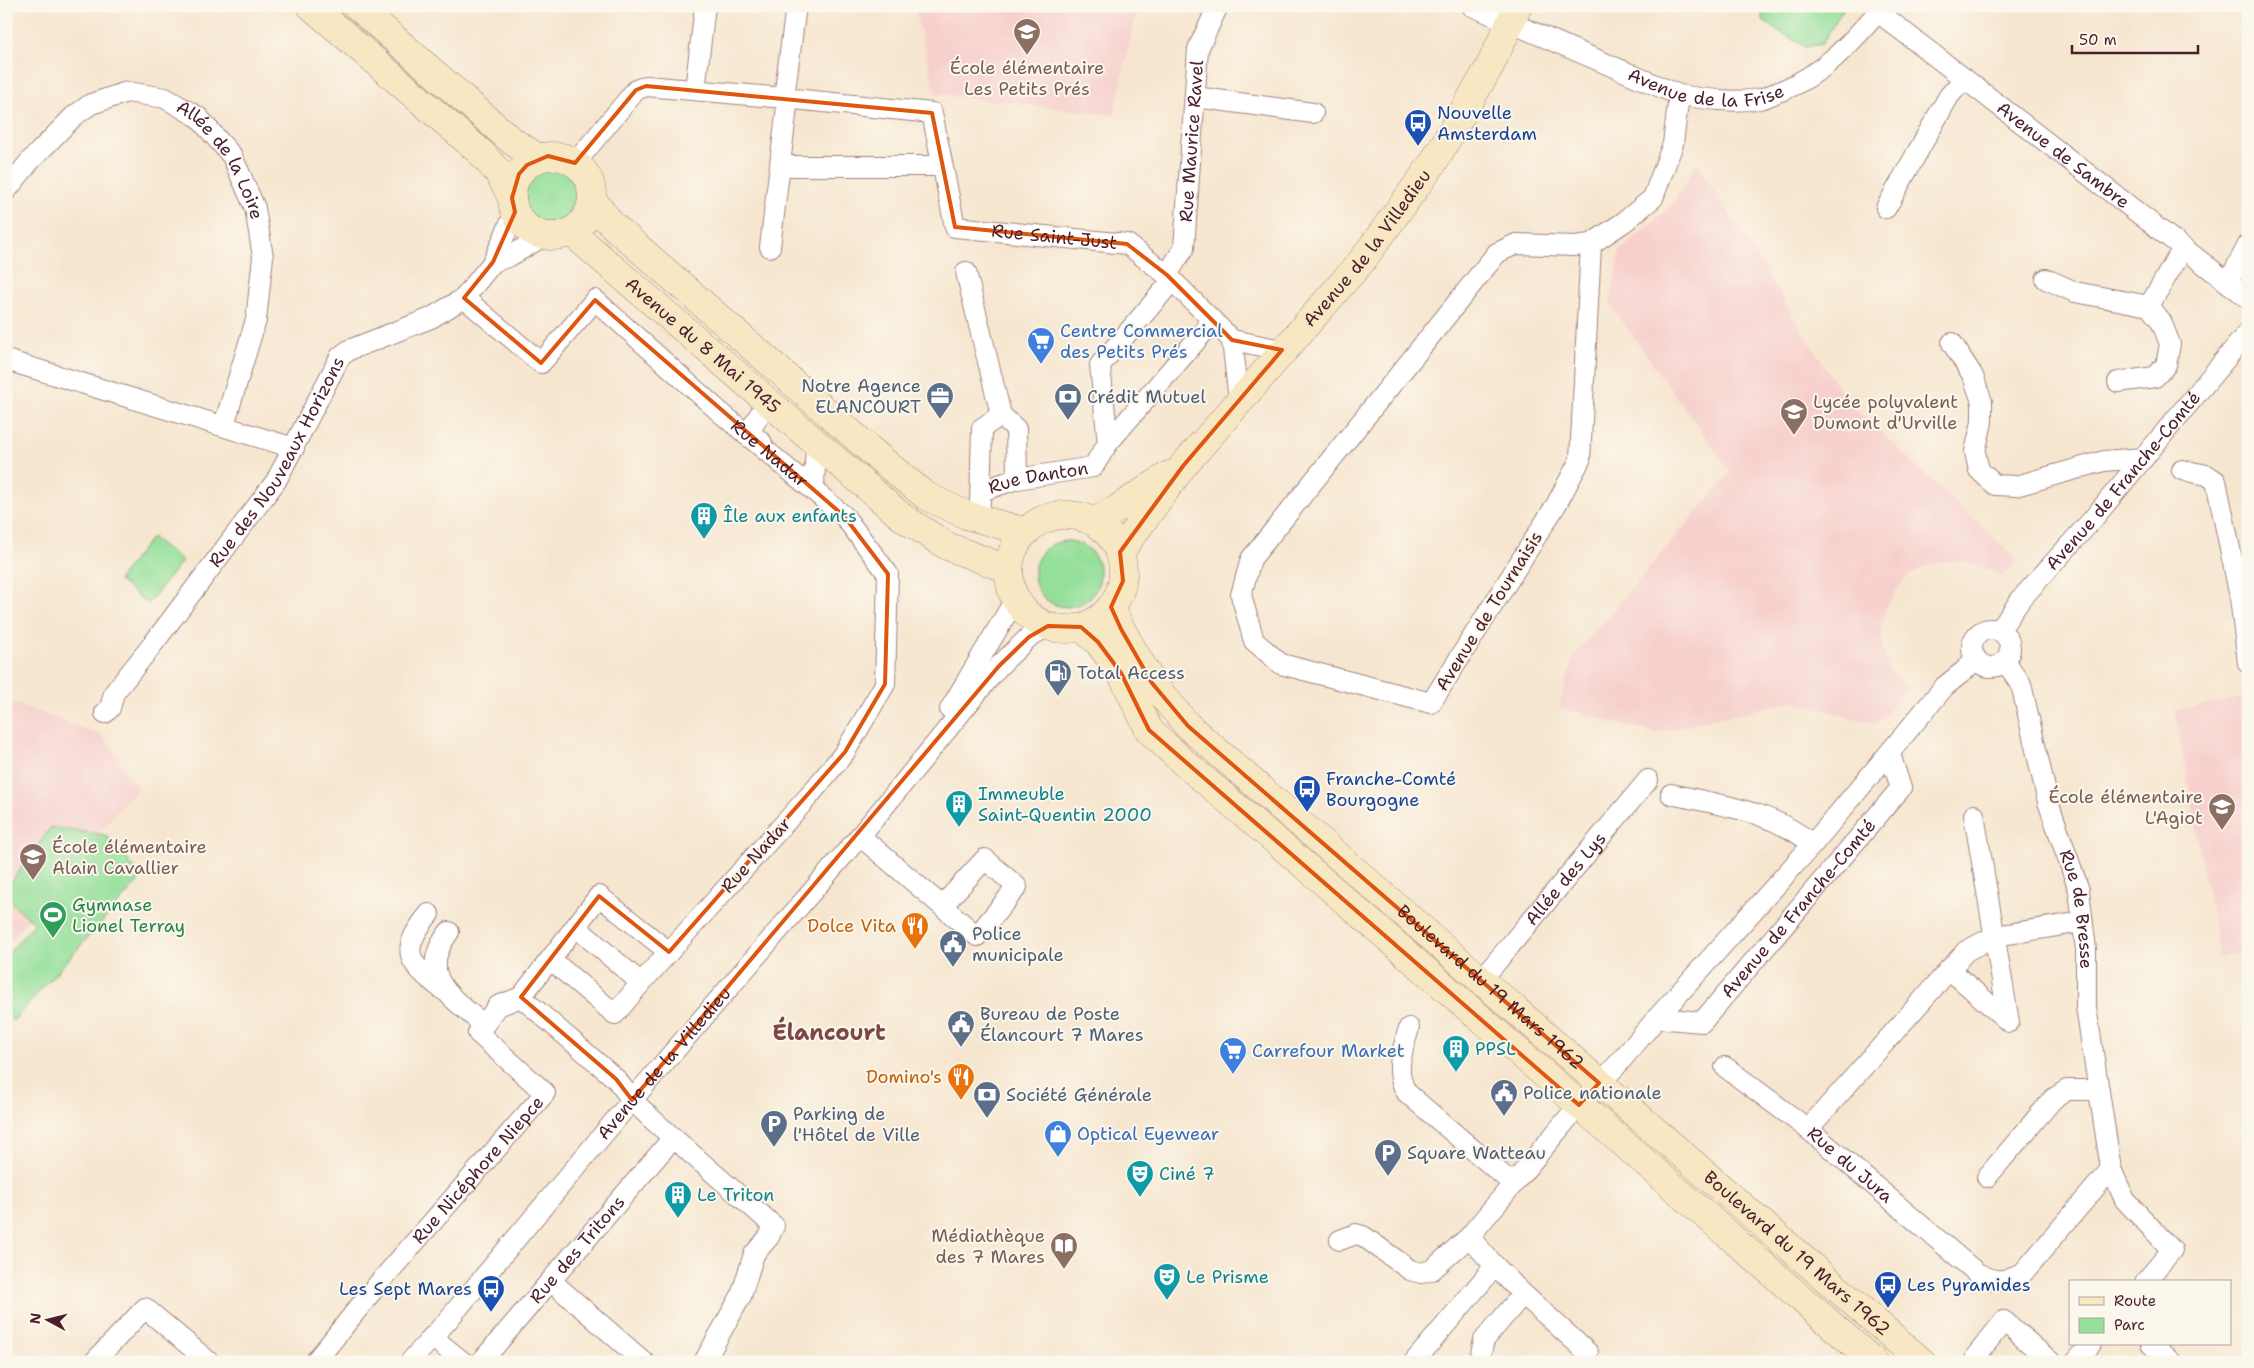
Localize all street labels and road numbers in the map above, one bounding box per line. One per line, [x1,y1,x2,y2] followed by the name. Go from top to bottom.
[1174,59,1209,223] street label: Rue Maurice Ravel
[1624,62,1787,113] street label: Avenue de la Frise
[172,95,269,221] street label: Allée de la Loire
[1992,96,2135,214] street label: Avenue de Sambre
[1298,165,1436,332] street label: Avenue de la Villedieu
[990,219,1119,255] street label: Rue Saint-Just
[620,272,786,419] street label: Avenue du 8 Mai 1945
[203,353,350,572] street label: Rue des Nouveaux Horizons
[2040,386,2206,576] street label: Avenue de Franche-Comté
[726,414,813,493] street label: Rue Nadar
[985,456,1090,500] street label: Rue Danton
[1430,527,1548,695] street label: Avenue de Tournaisis
[716,812,796,898] street label: Rue Nadar
[1716,814,1881,1003] street label: Avenue de Franche-Comté
[1520,827,1611,931] street label: Allée des Lys
[2054,846,2098,969] street label: Rue de Bresse
[1392,899,1589,1075] street label: Boulevard du 19 Mars 1962
[592,982,736,1145] street label: Avenue de la Villedieu
[407,1091,549,1249] street label: Rue Nicéphore Niepce
[1802,1121,1898,1208] street label: Rue du Jura
[1699,1166,1895,1341] street label: Boulevard du 19 Mars 1962
[524,1190,630,1309] street label: Rue des Tritons

